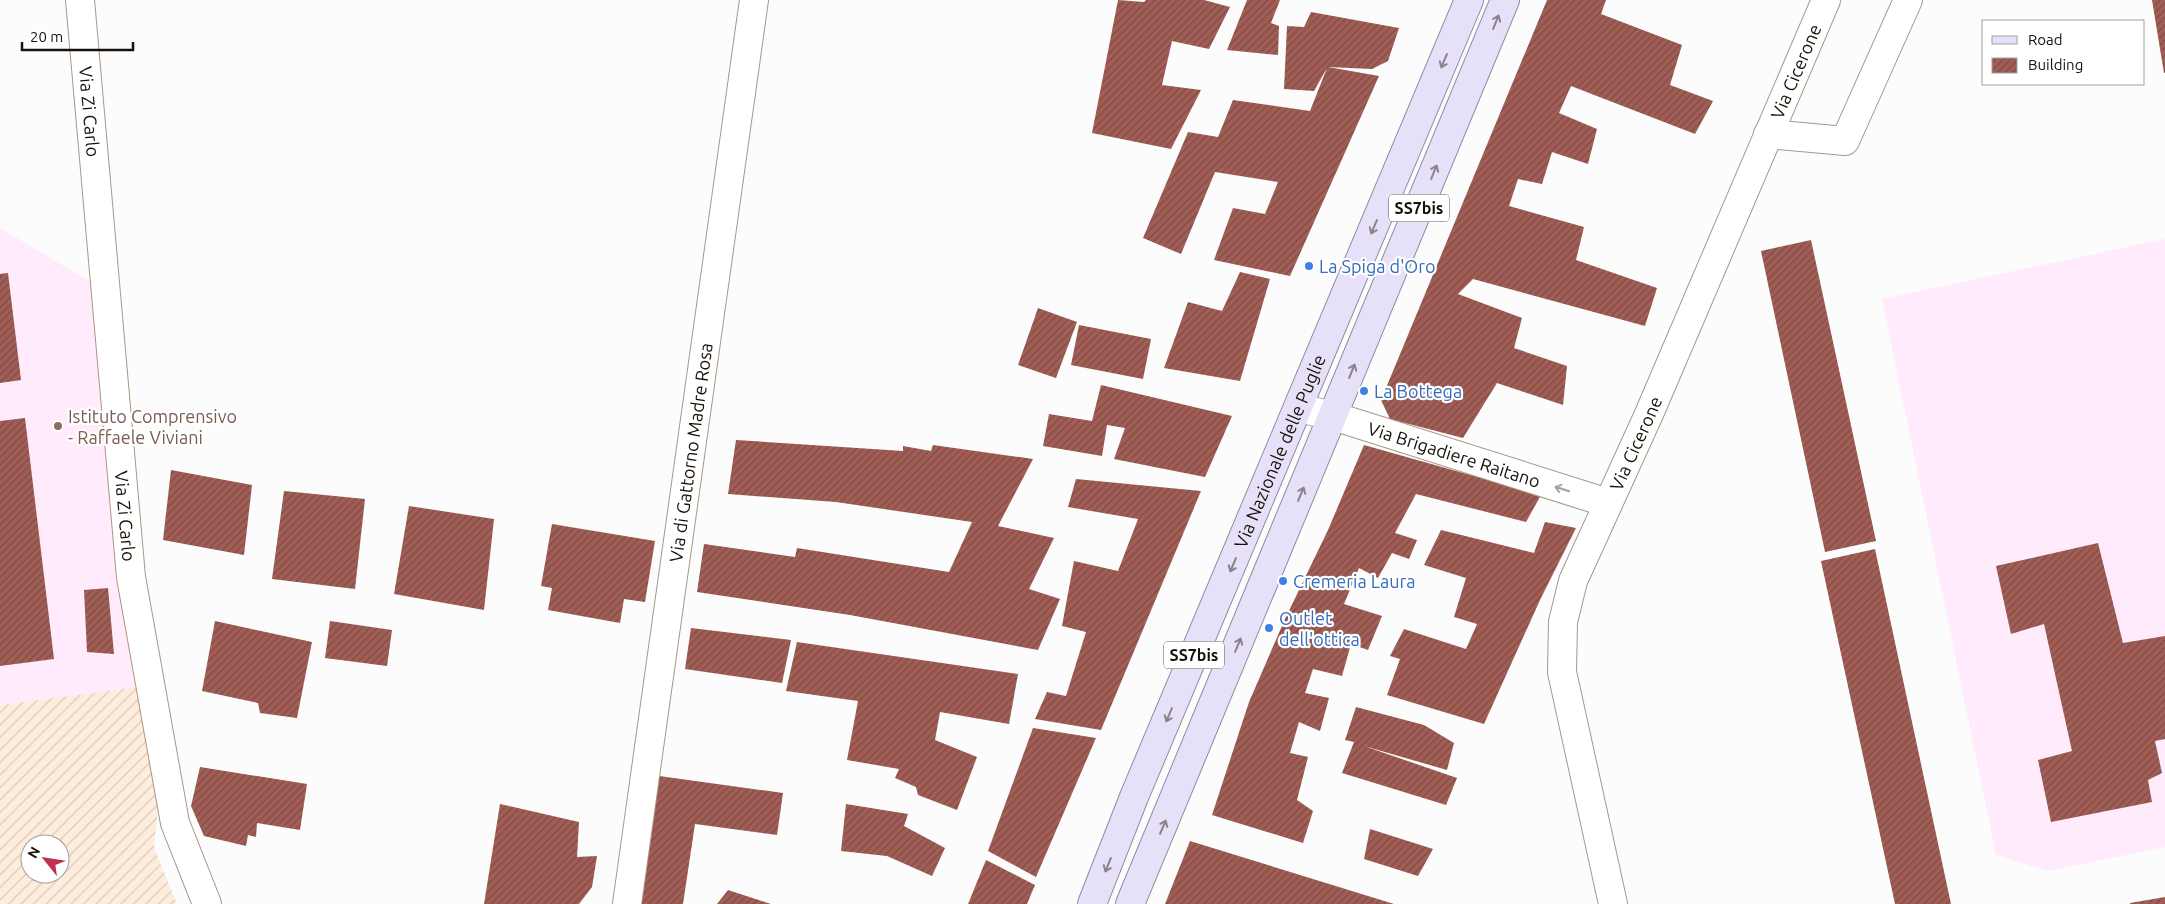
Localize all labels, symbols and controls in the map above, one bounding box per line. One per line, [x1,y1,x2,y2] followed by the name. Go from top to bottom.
[1492,15,1502,30] one-way arrow
[22,20,134,52] scale bar
[1982,20,2145,85] legend
[1766,21,1825,122] street label: Via Cicerone
[30,28,63,45] text: 20 m
[2028,31,2063,48] text: Road
[1438,53,1448,68] one-way arrow
[2028,56,2083,73] text: Building
[76,65,104,158] street label: Via Zi Carlo
[1430,165,1439,180] one-way arrow
[1389,194,1449,222] road number: SS7bis
[1369,219,1379,234] one-way arrow
[1319,256,1436,276] place label: La Spiga d'Oro
[1303,260,1315,272] marker: La Spiga d'Oro
[665,341,716,564] street label: Via di Gattorno Madre Rosa
[1230,352,1329,551] street label: Via Nazionale delle Puglie
[1348,364,1357,379] one-way arrow
[1374,381,1462,401] place label: La Bottega
[1358,385,1370,397] marker: La Bottega
[1606,393,1665,493] street label: Via Cicerone
[68,406,237,447] place label: Istituto Comprensivo - Raffaele Viviani
[1365,418,1543,491] street label: Via Brigadiere Raitano
[52,420,64,432] marker: Istituto Comprensivo - Raffaele Viviani
[112,470,140,562] street label: Via Zi Carlo
[1554,483,1570,493] one-way arrow
[1296,487,1306,502] one-way arrow
[1227,557,1237,572] one-way arrow
[1293,571,1416,591] place label: Cremeria Laura
[1277,575,1289,587] marker: Cremeria Laura
[1279,608,1360,649] place label: Outlet dell'ottica
[1263,622,1275,634] marker: Outlet dell'ottica
[1235,637,1244,652] one-way arrow
[1164,642,1224,668] road number: SS7bis
[1164,707,1174,722] one-way arrow
[1158,820,1168,835] one-way arrow
[20,834,70,884] north arrow
[24,844,43,861] text: N
[1102,857,1112,872] one-way arrow

